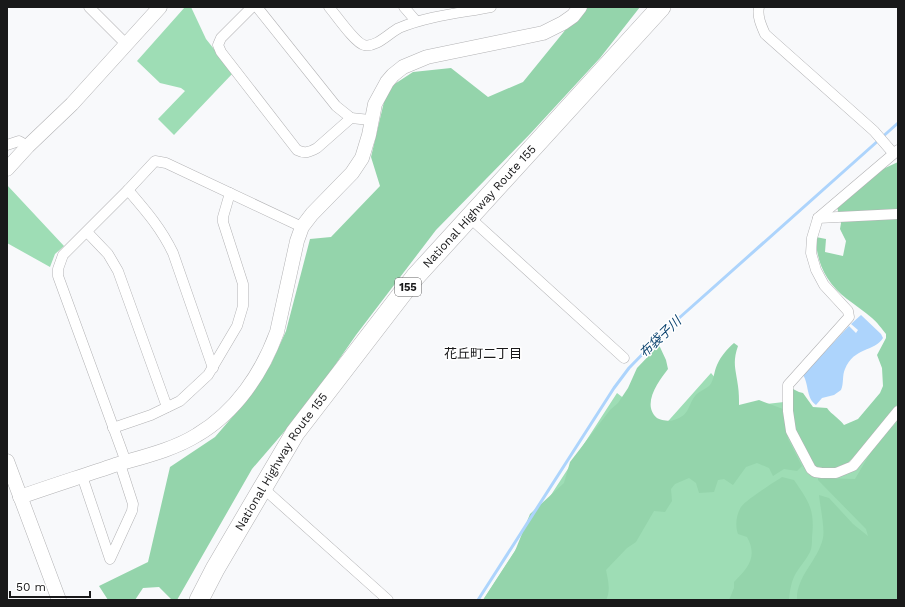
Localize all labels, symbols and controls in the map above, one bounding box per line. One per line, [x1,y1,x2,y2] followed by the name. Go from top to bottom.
[420,142,539,271] street label: National Highway Route 155
[395,278,421,296] road number: 155
[636,312,685,360] water label: 布袋子川
[444,346,522,361] district label: 花丘町二丁目
[232,390,330,533] street label: National Highway Route 155
[10,573,90,599] scale bar
[16,580,46,594] text: 50 m

